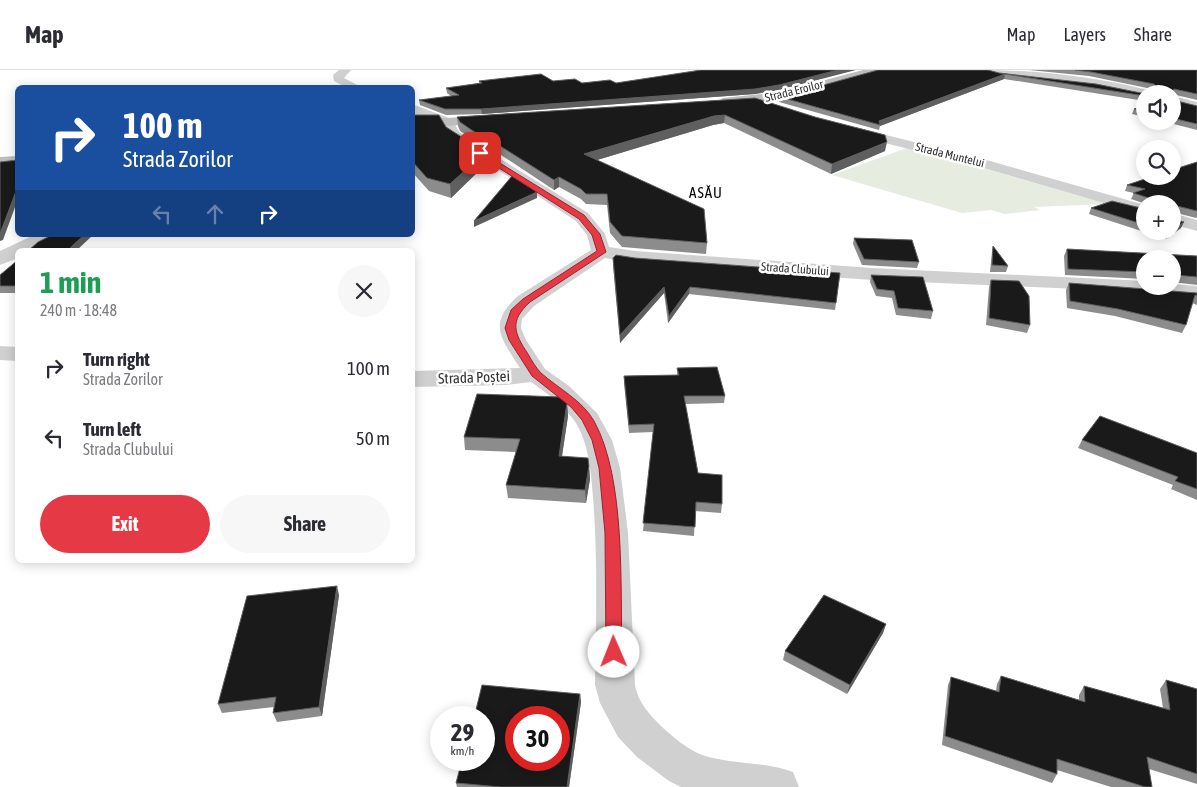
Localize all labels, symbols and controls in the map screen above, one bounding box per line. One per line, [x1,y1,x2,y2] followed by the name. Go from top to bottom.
[25,21,64,48] text: Map
[1006,24,1035,45] text: Map
[1063,24,1106,45] text: Layers
[1134,24,1172,45] text: Share
[763,77,825,105] street label: Strada Eroilor
[1136,85,1181,295] map controls
[1136,85,1181,130] button: sound
[40,105,105,170] icon: right
[123,105,202,145] text: 100 m
[459,132,501,174] pin
[466,139,494,167] icon: arrive
[914,140,986,170] street label: Strada Muntelui
[1136,140,1181,185] button: search
[123,146,233,172] text: Strada Zorilor
[689,184,723,201] district label: ASĂU
[1136,195,1181,240] button: +
[148,200,176,228] icon: left
[201,200,229,228] icon: ahead
[254,200,282,228] icon: right
[1136,250,1181,295] button: −
[761,260,829,278] street label: Strada Clubului
[40,265,101,299] text: 1 min
[338,265,390,317] button: close
[40,301,117,319] text: 240 m · 18:48
[83,348,150,370] text: Turn right
[40,354,68,382] icon: right
[347,357,390,379] text: 100 m
[438,367,510,387] street label: Strada Poștei
[83,370,163,388] text: Strada Zorilor
[83,418,141,440] text: Turn left
[40,424,68,452] icon: left
[356,427,390,449] text: 50 m
[83,440,174,458] text: Strada Clubului
[40,495,210,553] button: Exit
[220,495,390,553] button: Share
[587,625,639,677] position arrow
[505,706,570,771] speed limit sign: 30
[451,718,474,746] text: 29
[451,744,474,758] text: km/h

